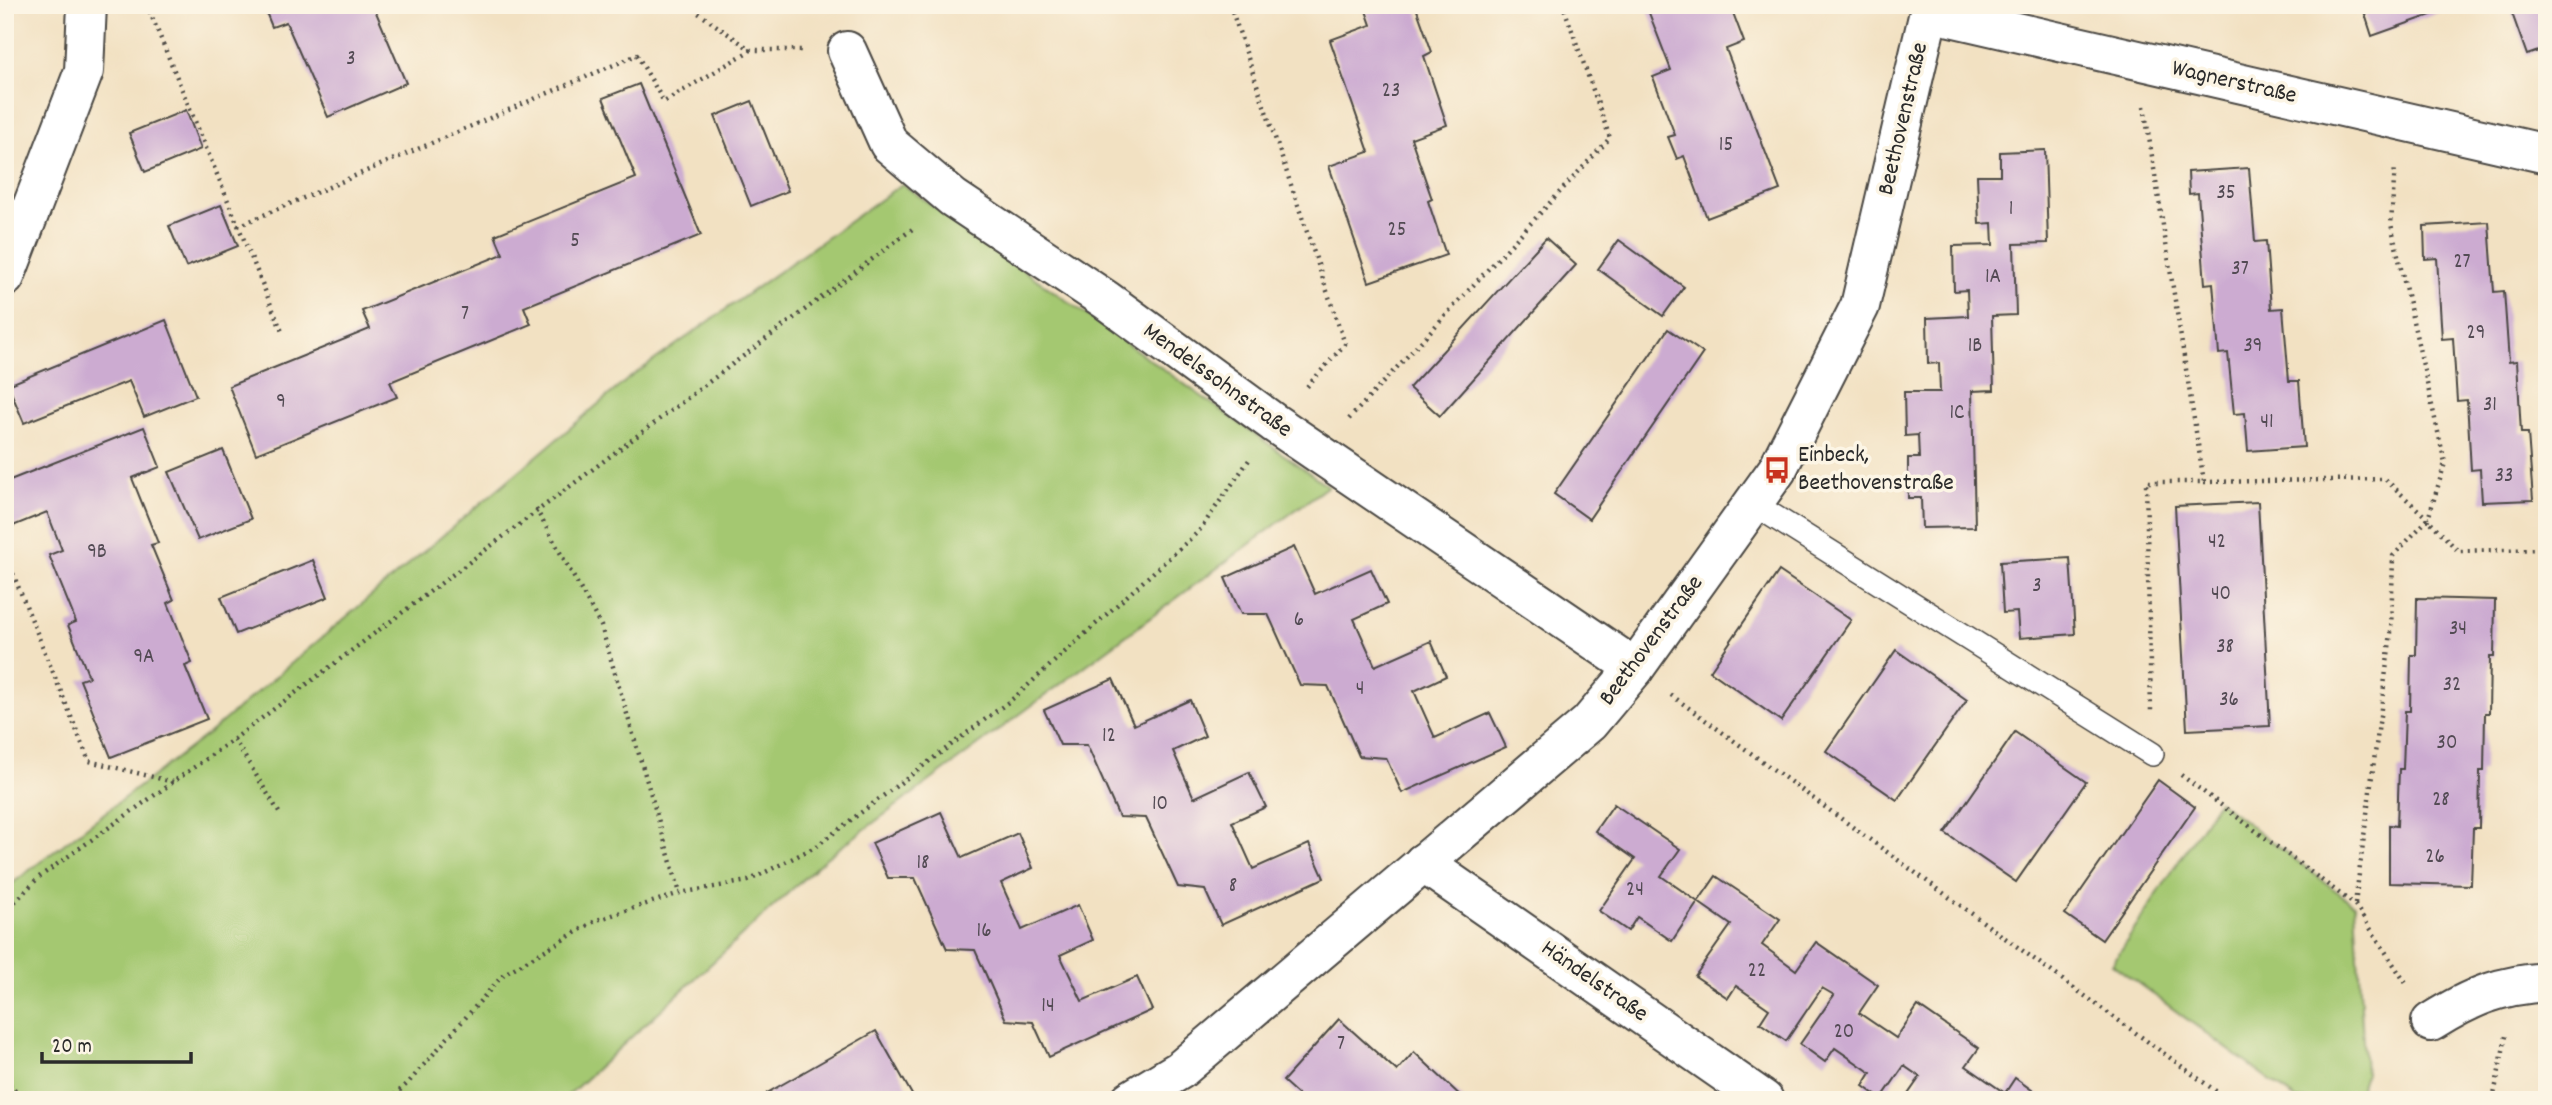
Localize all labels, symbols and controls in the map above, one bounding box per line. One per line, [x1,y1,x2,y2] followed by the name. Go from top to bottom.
[1870,39,1938,199] street label: Beethovenstraße
[346,45,356,75] house number: 3
[2168,52,2300,114] street label: Wagnerstraße
[1382,77,1400,107] house number: 23
[1719,131,1733,161] house number: 15
[2216,179,2236,209] house number: 35
[2009,195,2013,225] house number: 1
[1388,216,1406,246] house number: 25
[570,227,580,257] house number: 5
[2453,248,2471,278] house number: 27
[2231,255,2249,285] house number: 37
[1985,263,2001,293] house number: 1A
[461,300,469,330] house number: 7
[1135,315,1299,447] street label: Mendelssohnstraße
[2467,319,2485,349] house number: 29
[1968,332,1982,362] house number: 1B
[2244,332,2262,362] house number: 39
[276,388,286,418] house number: 9
[2483,391,2497,421] house number: 31
[1950,399,1964,429] house number: 1C
[2260,408,2274,438] house number: 41
[1798,439,1954,501] place label: Einbeck, Beethovenstraße
[1762,455,1792,485] bus stop icon: Einbeck, Beethovenstraße
[2495,462,2513,492] house number: 33
[2208,528,2226,558] house number: 42
[87,538,107,568] house number: 9B
[1592,569,1712,713] street label: Beethovenstraße
[2032,572,2042,602] house number: 3
[2211,580,2231,610] house number: 40
[1294,606,1304,636] house number: 6
[2449,615,2467,645] house number: 34
[2216,633,2234,663] house number: 38
[133,643,155,673] house number: 9A
[2443,671,2461,701] house number: 32
[1356,675,1364,705] house number: 4
[2219,686,2239,716] house number: 36
[1102,722,1116,752] house number: 12
[2437,729,2457,759] house number: 30
[2432,786,2450,816] house number: 28
[1152,790,1168,820] house number: 10
[2425,843,2445,873] house number: 26
[916,849,930,879] house number: 18
[1229,872,1237,902] house number: 8
[1626,876,1644,906] house number: 24
[977,917,991,947] house number: 16
[1533,933,1655,1031] street label: Händelstraße
[1748,957,1766,987] house number: 22
[1041,992,1055,1022] house number: 14
[1834,1018,1854,1048] house number: 20
[42,1021,191,1065] scale bar
[1337,1030,1345,1060] house number: 7
[52,1033,92,1063] text: 20 m

